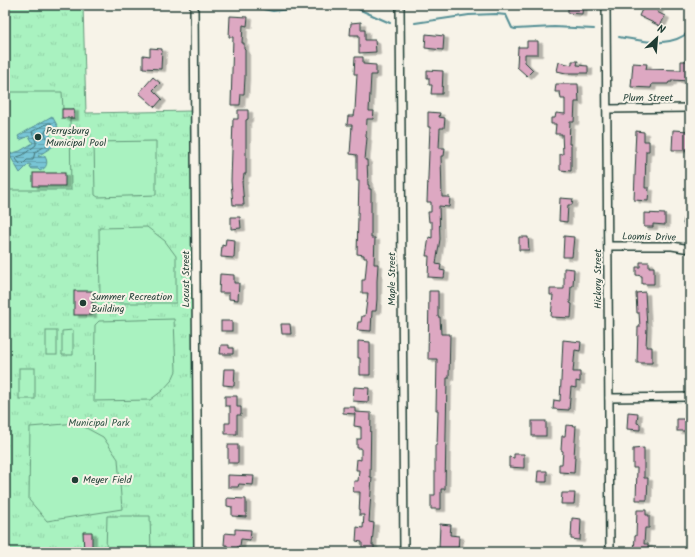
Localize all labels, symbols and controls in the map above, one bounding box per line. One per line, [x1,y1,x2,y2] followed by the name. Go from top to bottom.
[637,18,677,58] north arrow
[654,20,668,40] text: N
[623,90,673,106] street label: Plum Street
[46,123,107,151] place label: Perrysburg Municipal Pool
[33,132,43,142] marker: Perrysburg Municipal Pool
[622,229,677,245] street label: Loomis Drive
[590,249,606,309] street label: Hickory Street
[178,250,194,307] street label: Locust Street
[384,252,400,306] street label: Maple Street
[91,289,172,317] place label: Summer Recreation Building
[78,298,88,308] marker: Summer Recreation Building
[68,415,130,431] park label: Municipal Park
[83,472,132,488] place label: Meyer Field
[70,475,80,485] marker: Meyer Field

